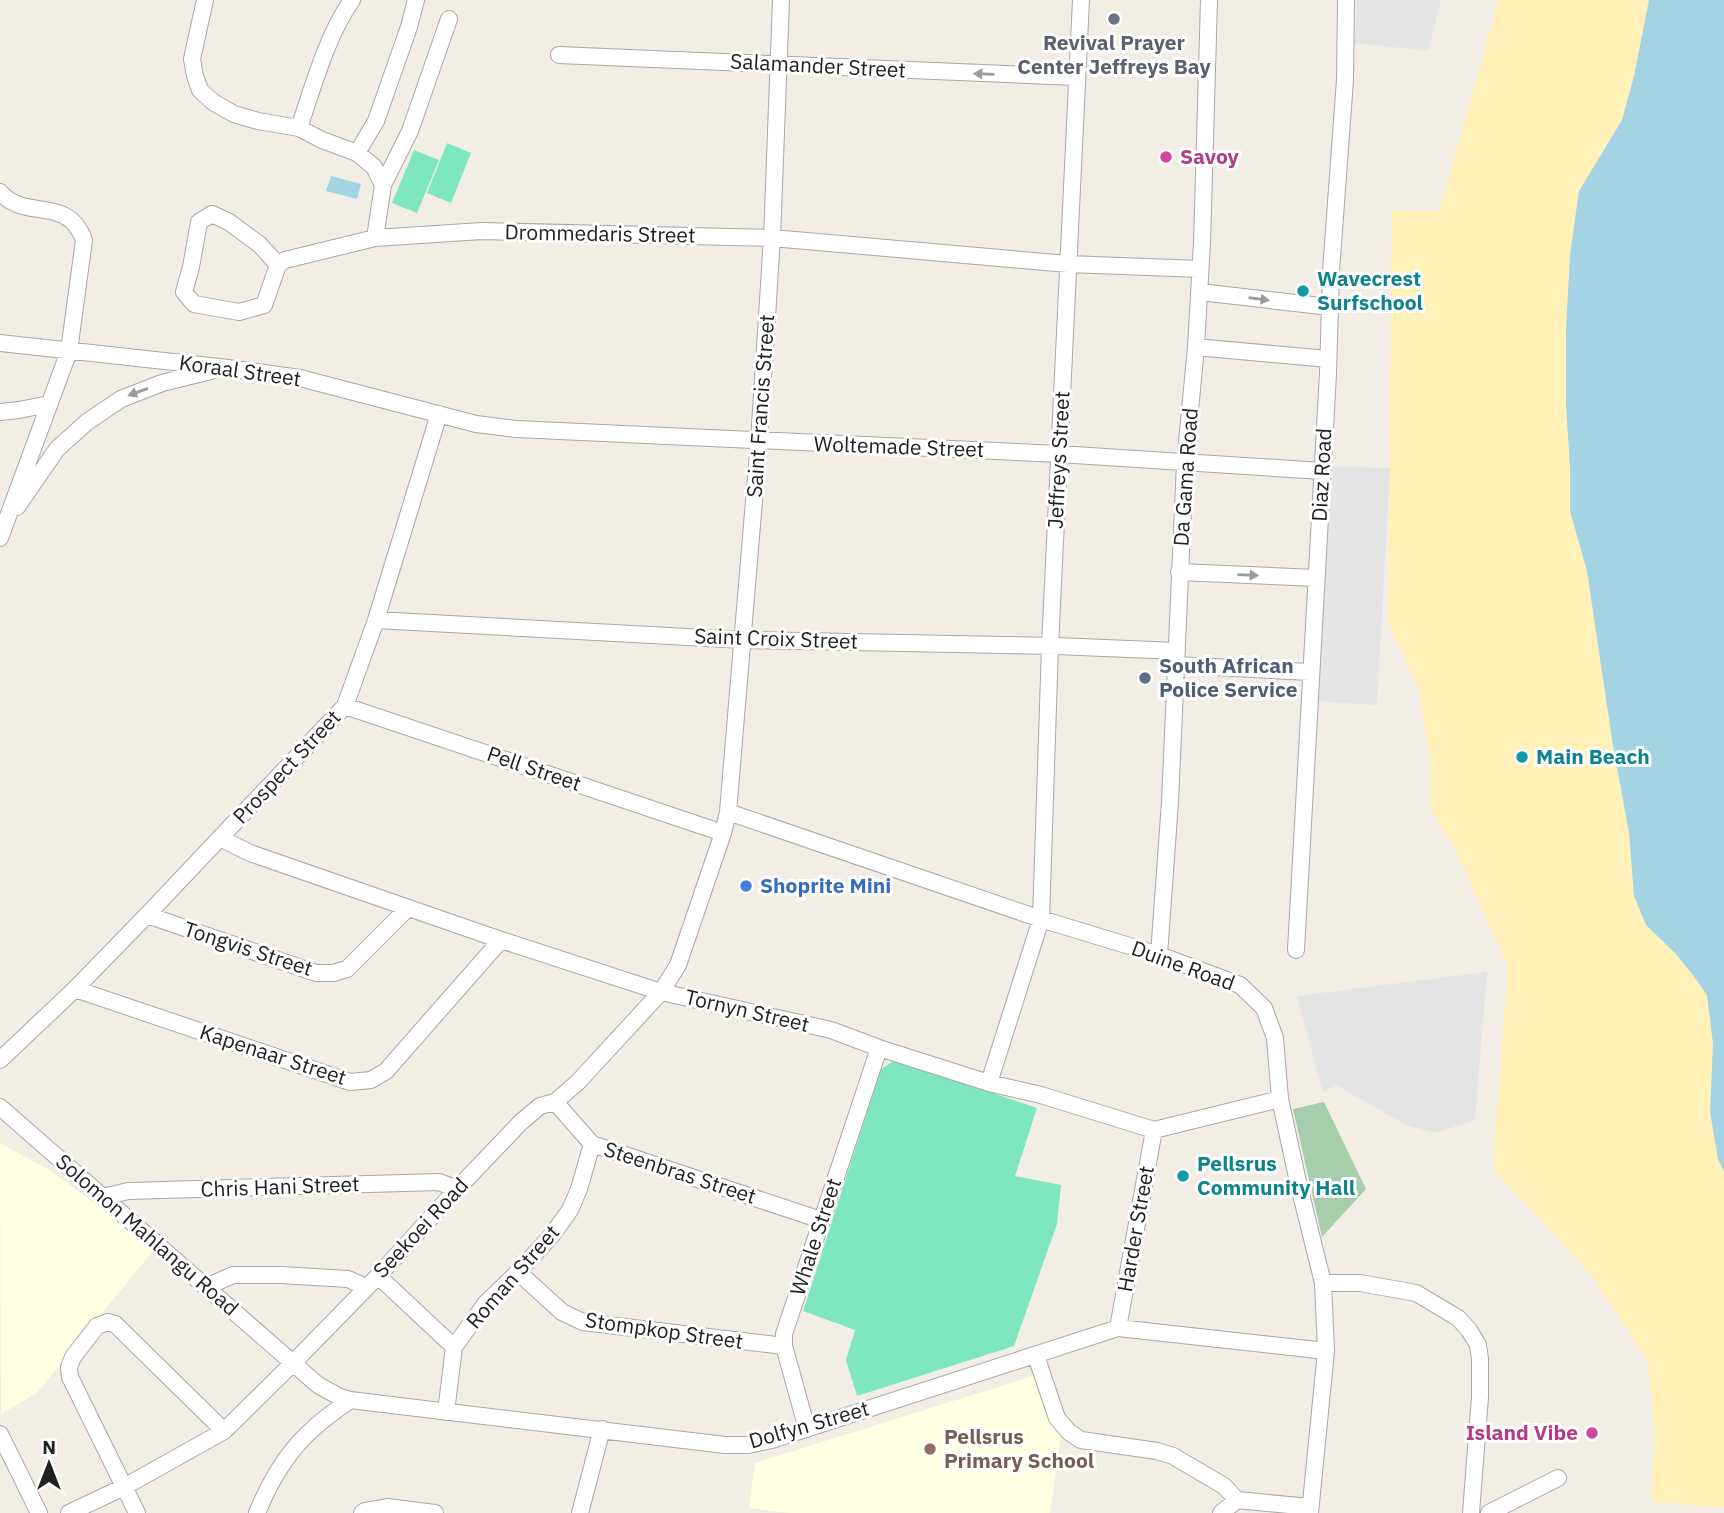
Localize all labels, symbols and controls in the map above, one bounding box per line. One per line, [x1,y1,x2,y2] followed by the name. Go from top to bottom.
[1106,11,1122,27] marker: Revival Prayer Center Jeffreys Bay
[1017,28,1212,80] place label: Revival Prayer Center Jeffreys Bay
[730,46,907,84] street label: Salamander Street
[972,69,994,80] one-way arrow
[1180,142,1240,170] place label: Savoy
[1158,149,1174,165] marker: Savoy
[504,217,696,249] street label: Drommedaris Street
[1317,264,1423,316] place label: Wavecrest Surfschool
[1295,283,1311,299] marker: Wavecrest Surfschool
[1248,294,1270,305] one-way arrow
[740,313,780,498] street label: Saint Francis Street
[177,348,303,392] street label: Koraal Street
[128,387,149,398] one-way arrow
[1040,390,1076,530] street label: Jeffreys Street
[1166,407,1204,547] street label: Da Gama Road
[1305,428,1337,522] street label: Diaz Road
[813,429,985,463] street label: Woltemade Street
[1237,570,1259,581] one-way arrow
[694,621,858,655] street label: Saint Croix Street
[1159,651,1298,703] place label: South African Police Service
[1137,670,1153,686] marker: South African Police Service
[226,703,346,829] street label: Prospect Street
[484,739,585,797] street label: Pell Street
[1536,742,1650,770] place label: Main Beach
[1514,749,1530,765] marker: Main Beach
[760,871,891,899] place label: Shoprite Mini
[738,878,754,894] marker: Shoprite Mini
[180,914,316,982] street label: Tongvis Street
[1128,933,1239,997] street label: Duine Road
[682,982,812,1038] street label: Tornyn Street
[196,1017,350,1091] street label: Kapenaar Street
[601,1134,760,1210] street label: Steenbras Street
[50,1147,245,1321] street label: Solomon Mahlangu Road
[1197,1149,1355,1201] place label: Pellsrus Community Hall
[1110,1164,1160,1294] street label: Harder Street
[1175,1168,1191,1184] marker: Pellsrus Community Hall
[200,1169,360,1203] street label: Chris Hani Street
[366,1171,474,1284] street label: Seekoei Road
[783,1175,847,1299] street label: Whale Street
[459,1219,565,1334] street label: Roman Street
[583,1305,745,1355] street label: Stompkop Street
[745,1394,872,1455] street label: Dolfyn Street
[1466,1418,1578,1446] place label: Island Vibe
[944,1422,1094,1474] place label: Pellsrus Primary School
[1584,1425,1600,1441] marker: Island Vibe
[14,1429,84,1499] north arrow
[42,1435,56,1459] text: N
[922,1441,938,1457] marker: Pellsrus Primary School

